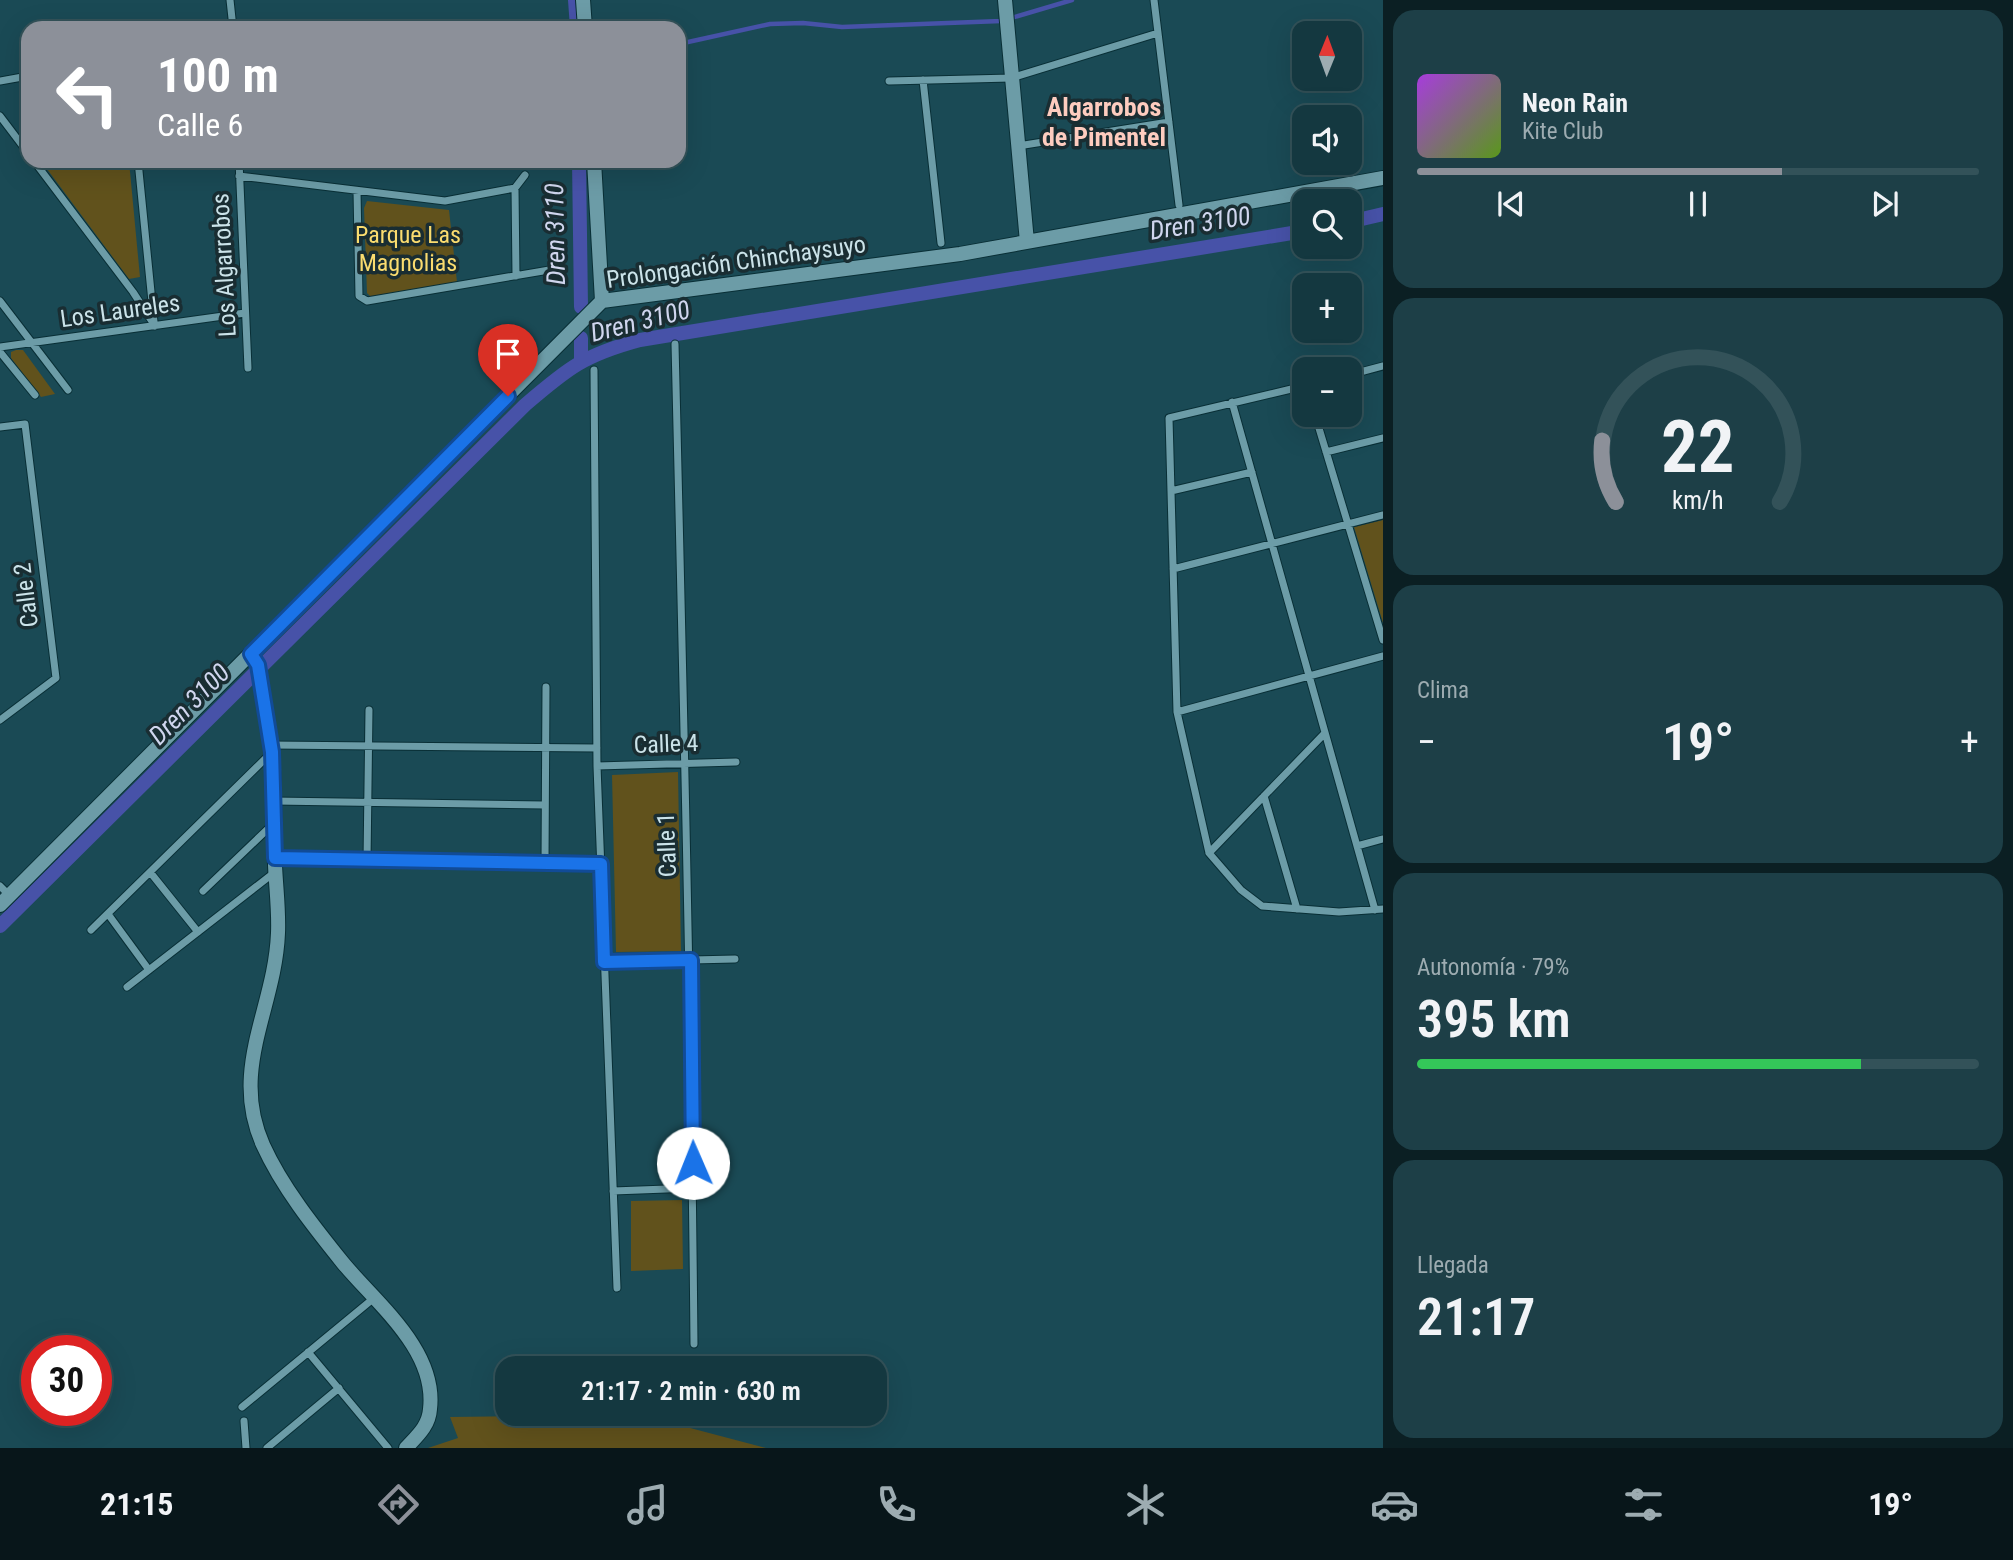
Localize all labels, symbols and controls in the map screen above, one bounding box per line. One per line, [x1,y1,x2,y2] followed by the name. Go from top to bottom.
[1292,21,1362,91] north arrow
[1292,21,1362,427] map controls
[157,47,279,104] text: 100 m
[42,49,133,140] icon: left
[1522,88,1628,118] text: Neon Rain
[1042,92,1166,152] district label: Algarrobos de Pimentel
[1292,105,1362,175] button: sound
[157,106,243,144] text: Calle 6
[1522,118,1603,145] text: Kite Club
[539,183,571,285] water label: Dren 3110
[1492,185,1530,223] icon: previous
[1679,185,1717,223] icon: pause
[1866,185,1904,223] icon: next
[1292,189,1362,259] button: search
[206,192,242,338] street label: Los Algarrobos
[1147,200,1253,246] water label: Dren 3100
[355,221,461,277] park label: Parque Las Magnolias
[605,230,867,294] street label: Prolongación Chinchaysuyo
[1292,273,1362,343] button: +
[58,289,182,333] street label: Los Laureles
[587,294,693,348] water label: Dren 3100
[478,324,538,396] pin
[489,335,527,373] icon: arrive
[1292,357,1362,427] button: −
[1661,405,1735,491] text: 22
[1672,486,1724,515] text: km/h
[8,561,44,629] street label: Calle 2
[142,657,236,751] water label: Dren 3100
[1417,677,1469,704] text: Clima
[1662,712,1734,773] text: 19°
[1417,720,1436,764] text: −
[1960,720,1979,764] text: +
[633,729,699,759] street label: Calle 4
[652,812,682,878] street label: Calle 1
[1417,954,1569,981] text: Autonomía · 79%
[1417,989,1571,1050] text: 395 km
[656,1126,730,1200] position arrow
[1417,1252,1489,1279] text: Llegada
[1417,1287,1535,1348] text: 21:17
[21,1335,112,1426] speed limit sign: 30
[581,1376,801,1406] text: 21:17 · 2 min · 630 m
[374,1480,423,1529] icon: directions
[623,1480,672,1529] icon: music
[872,1480,921,1529] icon: phone
[1121,1480,1170,1529] icon: climate
[1370,1480,1419,1529] icon: car
[1619,1480,1668,1529] icon: filters
[100,1485,173,1523] text: 21:15
[1868,1485,1913,1523] text: 19°

